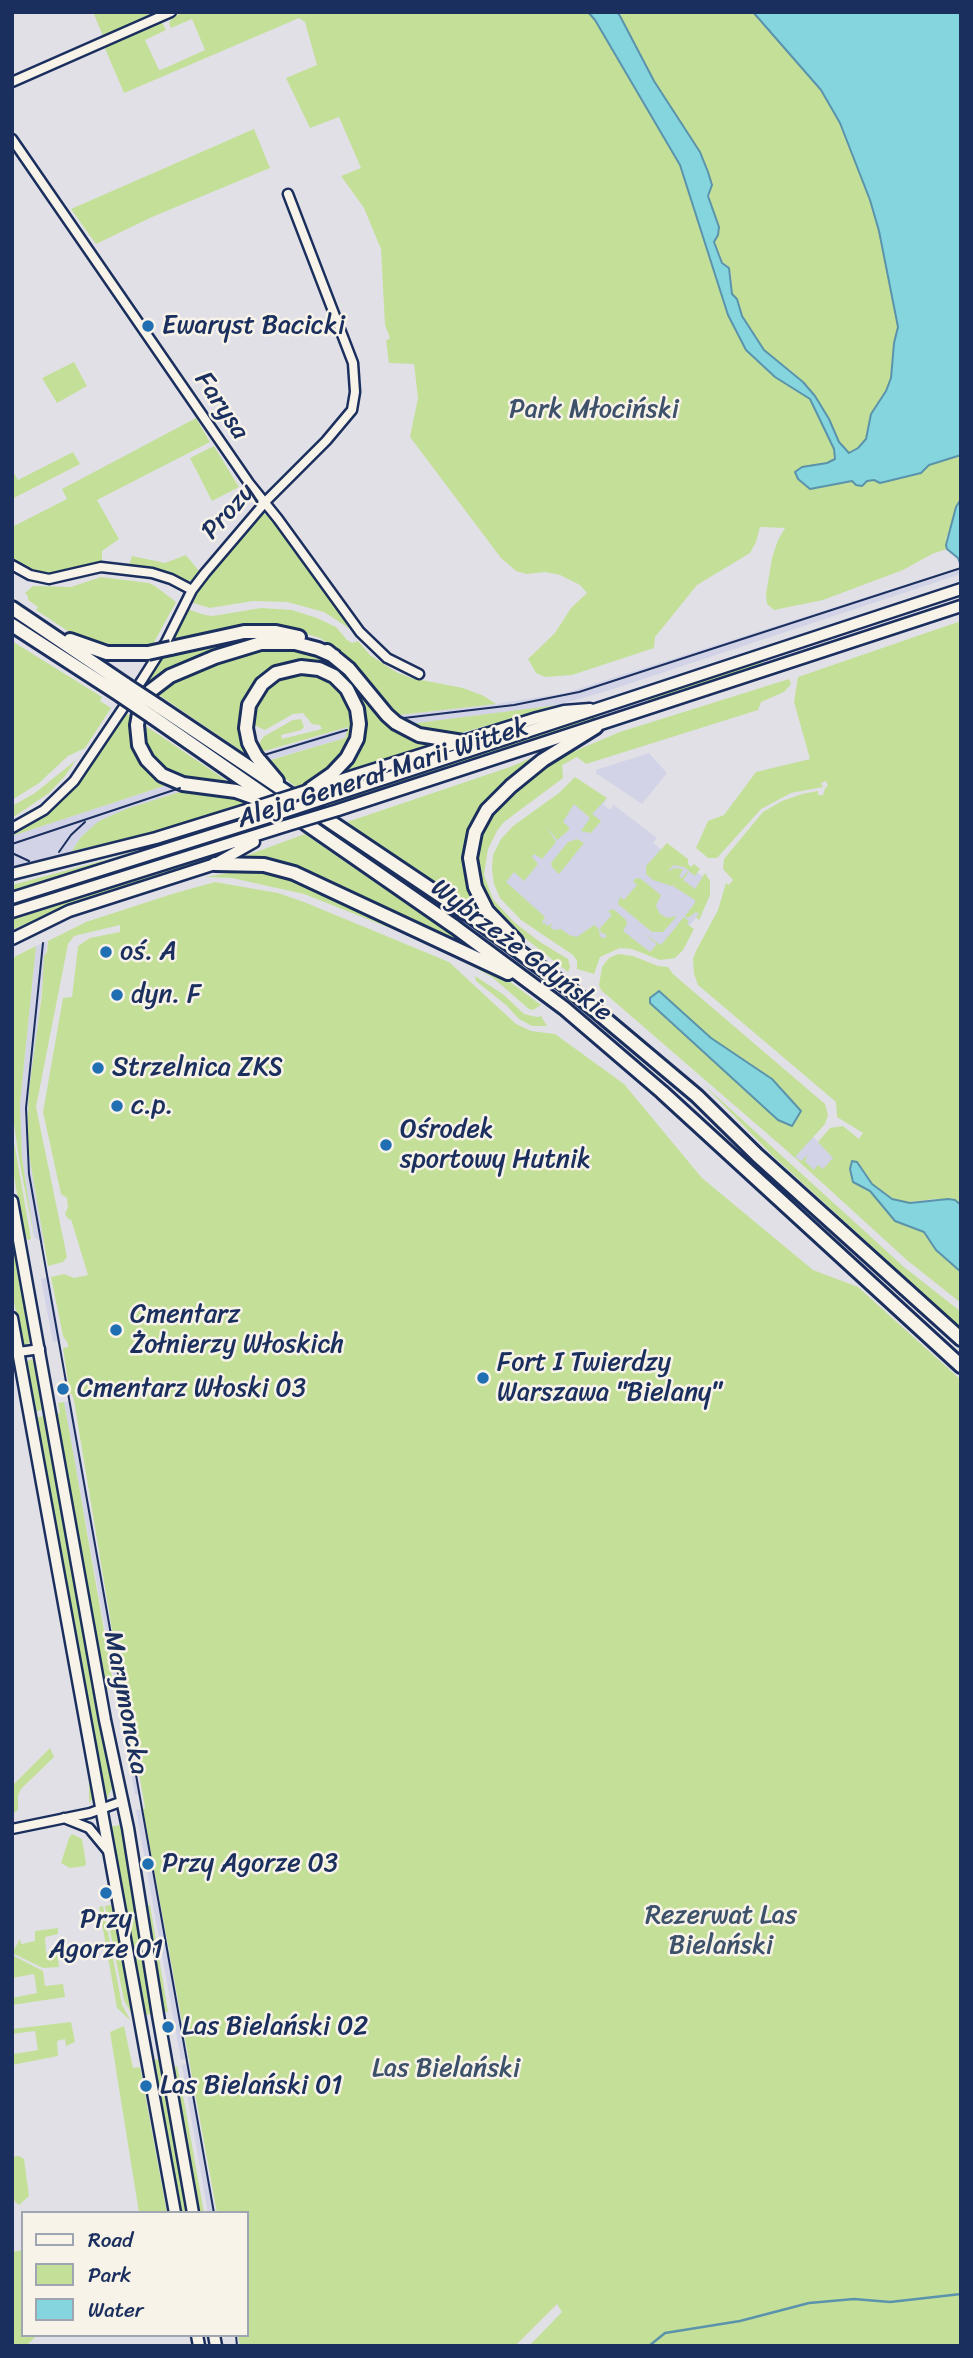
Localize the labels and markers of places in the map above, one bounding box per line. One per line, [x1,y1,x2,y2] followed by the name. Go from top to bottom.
[162,310,345,342] place label: Ewaryst Bacicki
[140,318,156,334] marker: Ewaryst Bacicki
[120,936,177,968] place label: oś. A
[98,944,114,960] marker: oś. A
[131,979,201,1011] place label: dyn. F
[109,987,125,1003] marker: dyn. F
[112,1052,283,1084] place label: Strzelnica ZKS
[90,1060,106,1076] marker: Strzelnica ZKS
[131,1090,173,1122] place label: c.p.
[109,1098,125,1114] marker: c.p.
[400,1114,591,1176] place label: Ośrodek sportowy Hutnik
[378,1137,394,1153] marker: Ośrodek sportowy Hutnik
[130,1299,344,1360] place label: Cmentarz Żołnierzy Włoskich
[108,1322,124,1338] marker: Cmentarz Żołnierzy Włoskich
[497,1347,722,1408] place label: Fort I Twierdzy Warszawa "Bielany"
[475,1370,491,1386] marker: Fort I Twierdzy Warszawa "Bielany"
[77,1373,306,1405] place label: Cmentarz Włoski 03
[55,1381,71,1397] marker: Cmentarz Włoski 03
[162,1848,338,1880] place label: Przy Agorze 03
[140,1856,156,1872] marker: Przy Agorze 03
[98,1885,114,1901] marker: Przy Agorze 01
[49,1904,163,1966] place label: Przy Agorze 01
[182,2011,368,2043] place label: Las Bielański 02
[160,2019,176,2035] marker: Las Bielański 02
[160,2070,342,2102] place label: Las Bielański 01
[138,2078,154,2094] marker: Las Bielański 01

